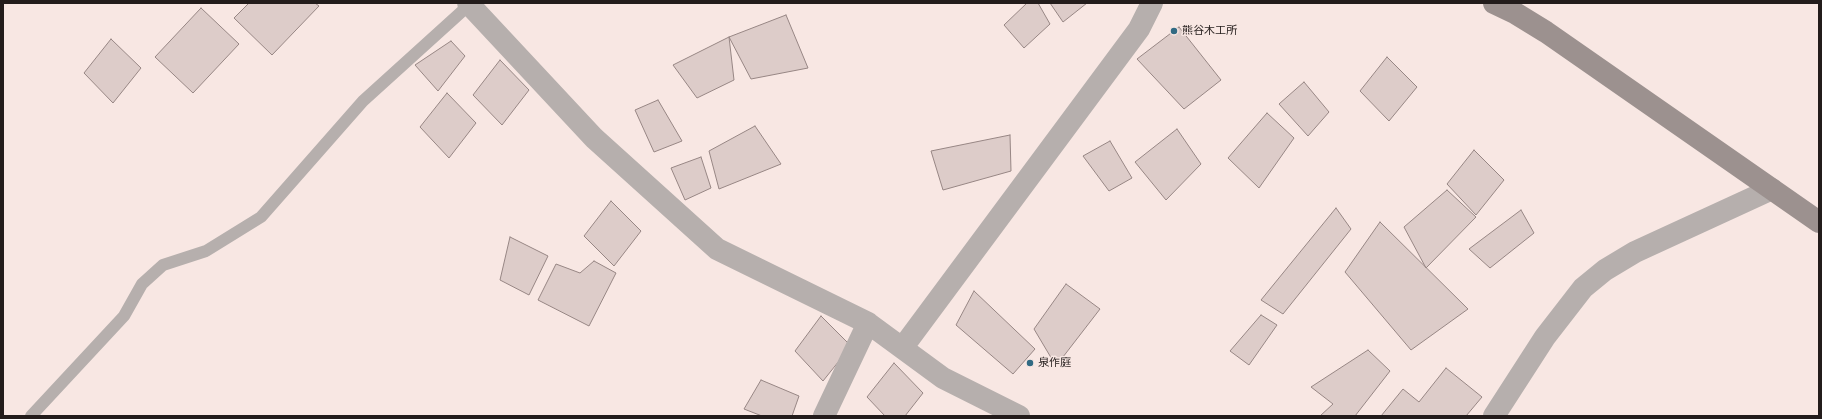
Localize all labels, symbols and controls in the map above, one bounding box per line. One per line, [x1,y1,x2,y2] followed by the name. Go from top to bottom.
[1182,24,1237,38] place label: 熊谷木工所
[1169,26,1179,36] marker: 熊谷木工所
[1038,356,1071,370] place label: 泉作庭
[1025,358,1035,368] marker: 泉作庭

